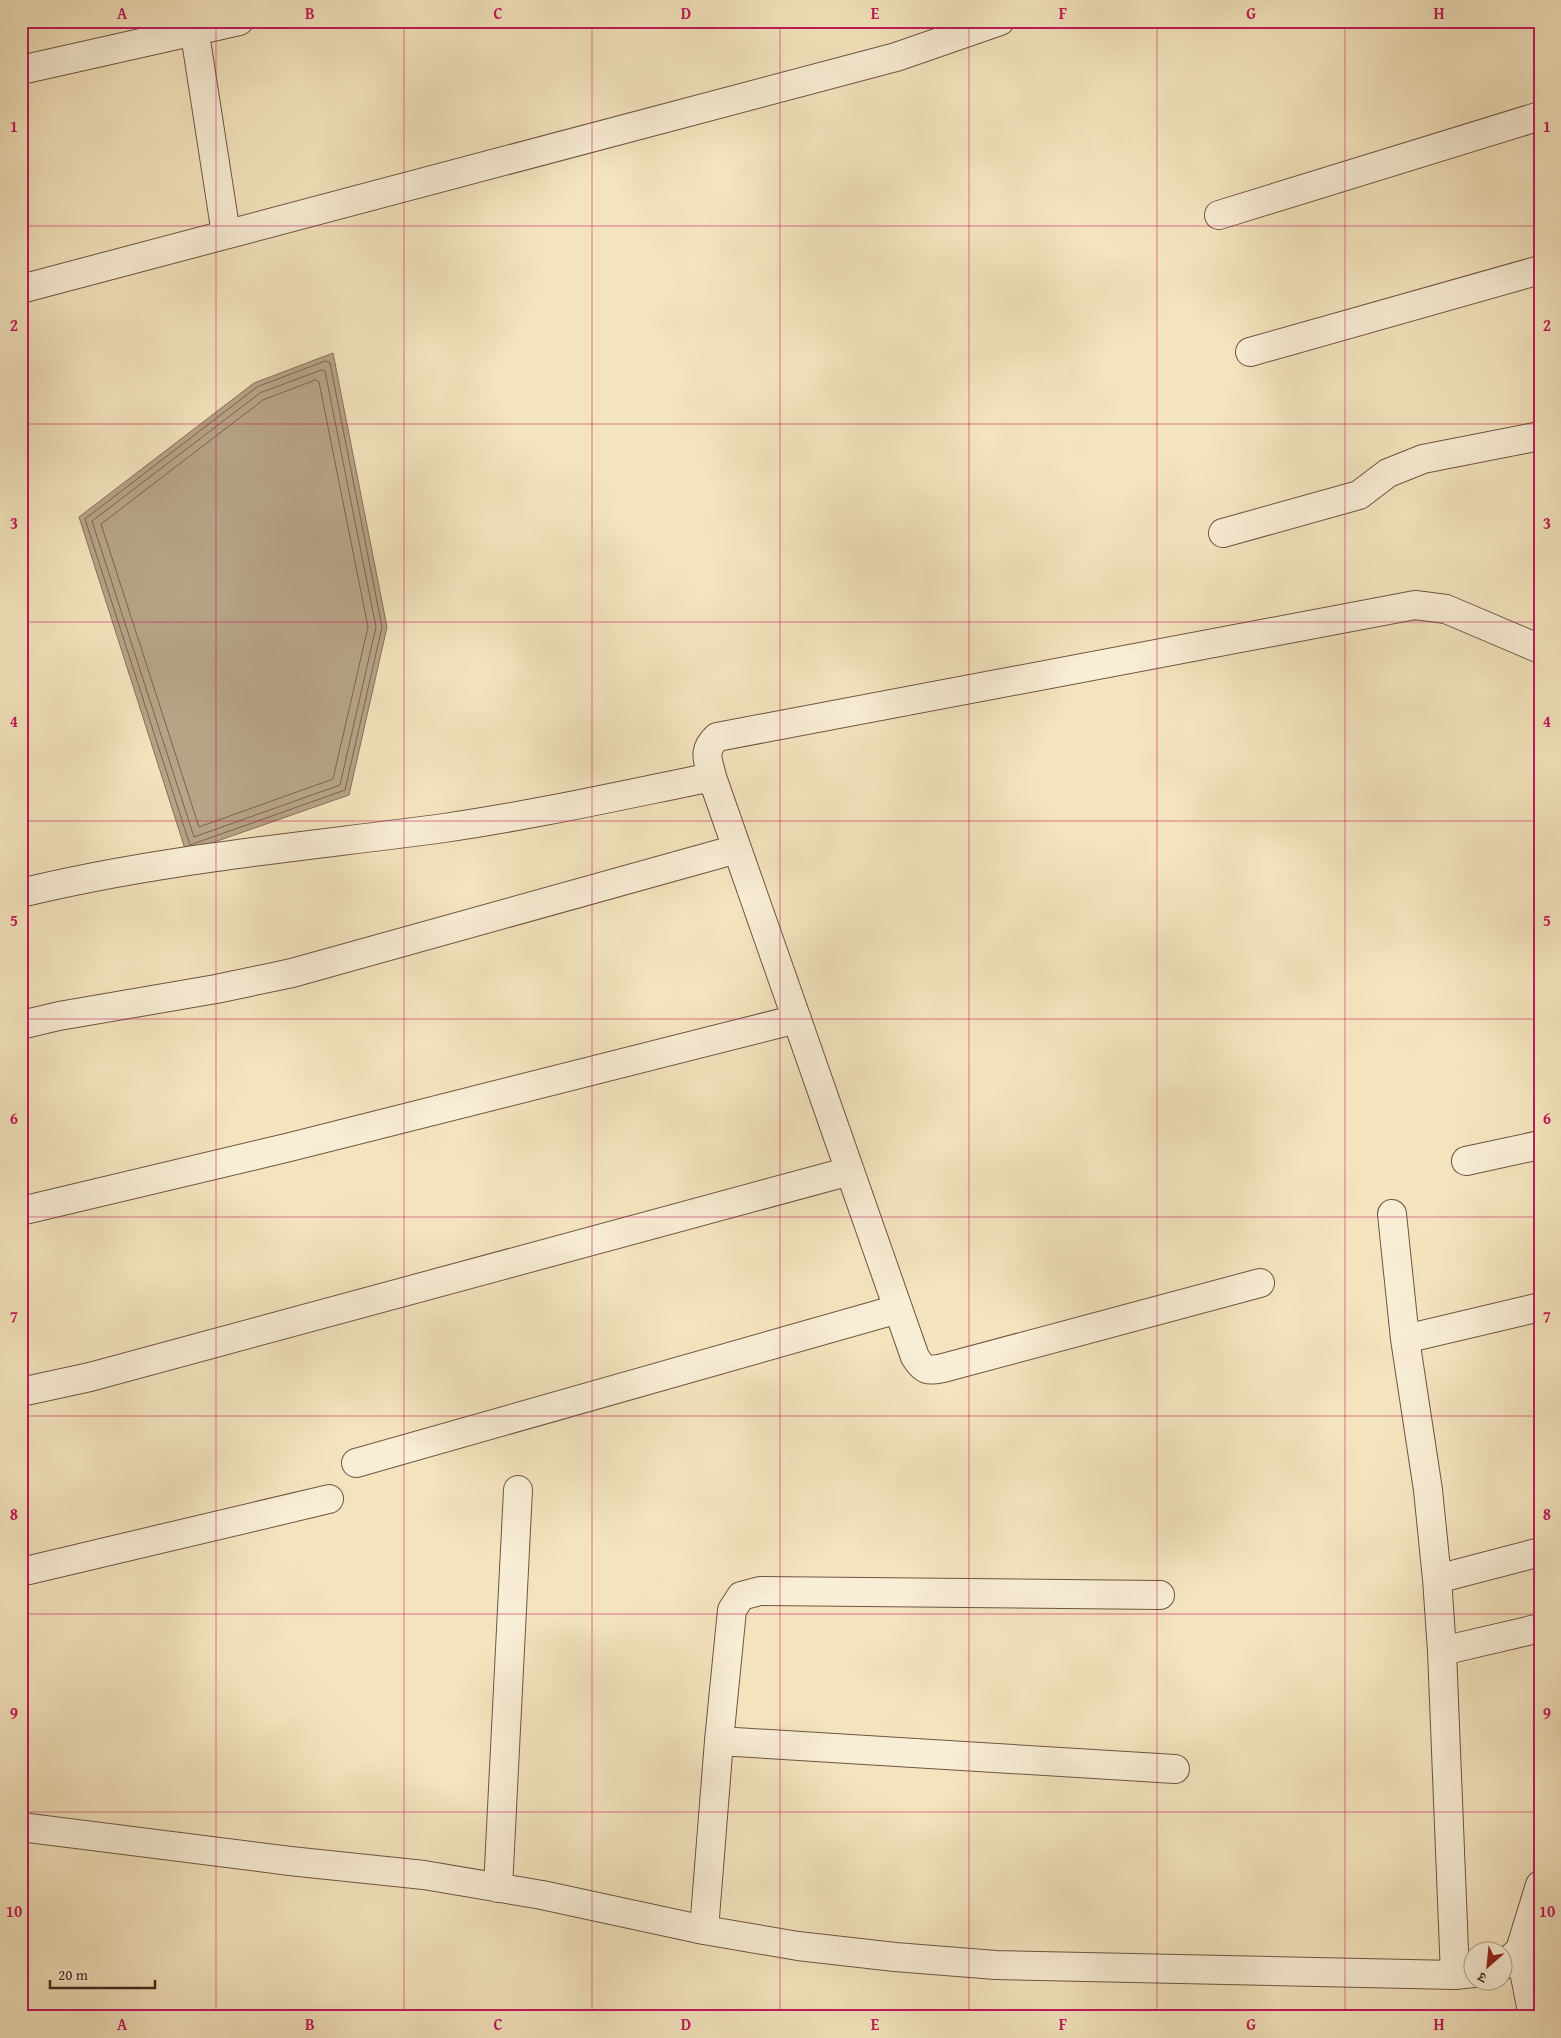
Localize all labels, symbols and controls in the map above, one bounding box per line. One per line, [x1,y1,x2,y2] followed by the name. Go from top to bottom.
[117,1,128,25] text: A
[305,1,315,25] text: B
[493,1,503,25] text: C
[681,1,691,25] text: D
[871,1,880,25] text: E
[1059,1,1067,25] text: F
[1246,1,1256,25] text: G
[1433,1,1445,25] text: H
[10,114,18,138] text: 1
[1543,114,1551,138] text: 1
[10,313,18,337] text: 2
[1543,313,1551,337] text: 2
[10,511,18,535] text: 3
[1543,511,1551,535] text: 3
[10,709,18,733] text: 4
[1543,709,1551,733] text: 4
[10,908,18,932] text: 5
[1543,908,1551,932] text: 5
[10,1106,18,1130] text: 6
[1543,1106,1551,1130] text: 6
[10,1304,18,1328] text: 7
[1543,1304,1551,1328] text: 7
[10,1502,18,1526] text: 8
[1543,1502,1551,1526] text: 8
[10,1701,18,1725] text: 9
[1543,1701,1551,1725] text: 9
[6,1899,22,1923] text: 10
[1539,1899,1555,1923] text: 10
[1464,1940,1514,1990] north arrow
[50,1958,155,1990] scale bar
[58,1964,89,1985] text: 20 m
[1474,1967,1491,1989] text: उ
[117,2012,128,2036] text: A
[305,2012,315,2036] text: B
[493,2012,503,2036] text: C
[681,2012,691,2036] text: D
[871,2012,880,2036] text: E
[1059,2012,1067,2036] text: F
[1246,2012,1256,2036] text: G
[1433,2012,1445,2036] text: H

